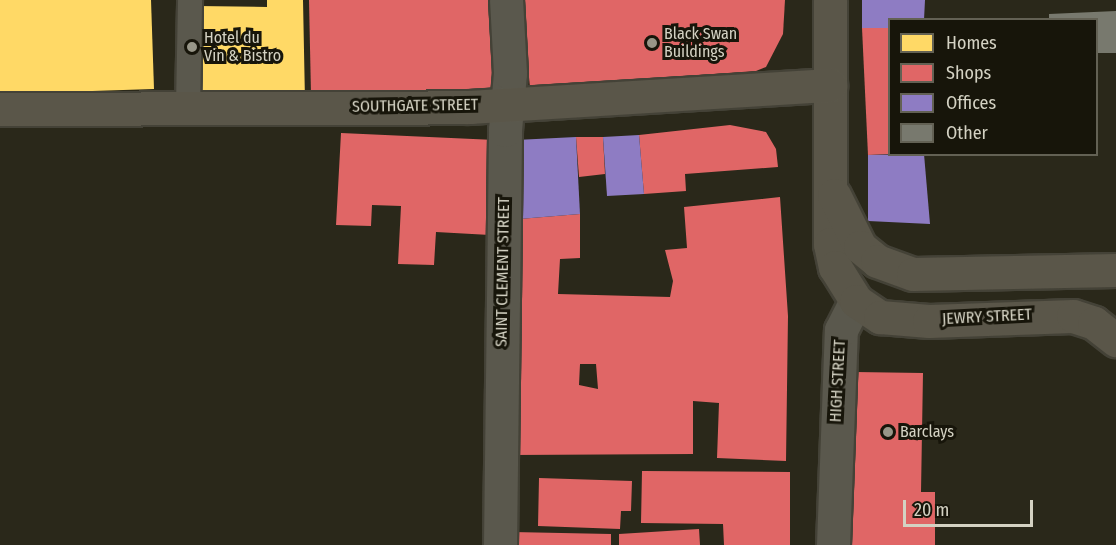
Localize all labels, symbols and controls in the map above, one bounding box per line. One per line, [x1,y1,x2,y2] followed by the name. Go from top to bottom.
[888,18,1098,156] legend
[664,24,737,62] place label: Black Swan Buildings
[204,28,281,66] place label: Hotel du Vin & Bistro
[946,32,997,54] text: Homes
[645,36,659,50] marker: Black Swan Buildings
[185,40,199,54] marker: Hotel du Vin & Bistro
[946,62,991,84] text: Shops
[946,92,996,114] text: Offices
[352,95,478,117] street label: SOUTHGATE STREET
[946,122,988,144] text: Other
[492,197,514,347] street label: SAINT CLEMENT STREET
[942,305,1032,329] street label: JEWRY STREET
[826,339,850,423] street label: HIGH STREET
[900,422,954,442] place label: Barclays
[881,425,895,439] marker: Barclays
[906,488,1036,526] scale bar
[914,499,949,521] text: 20 m

